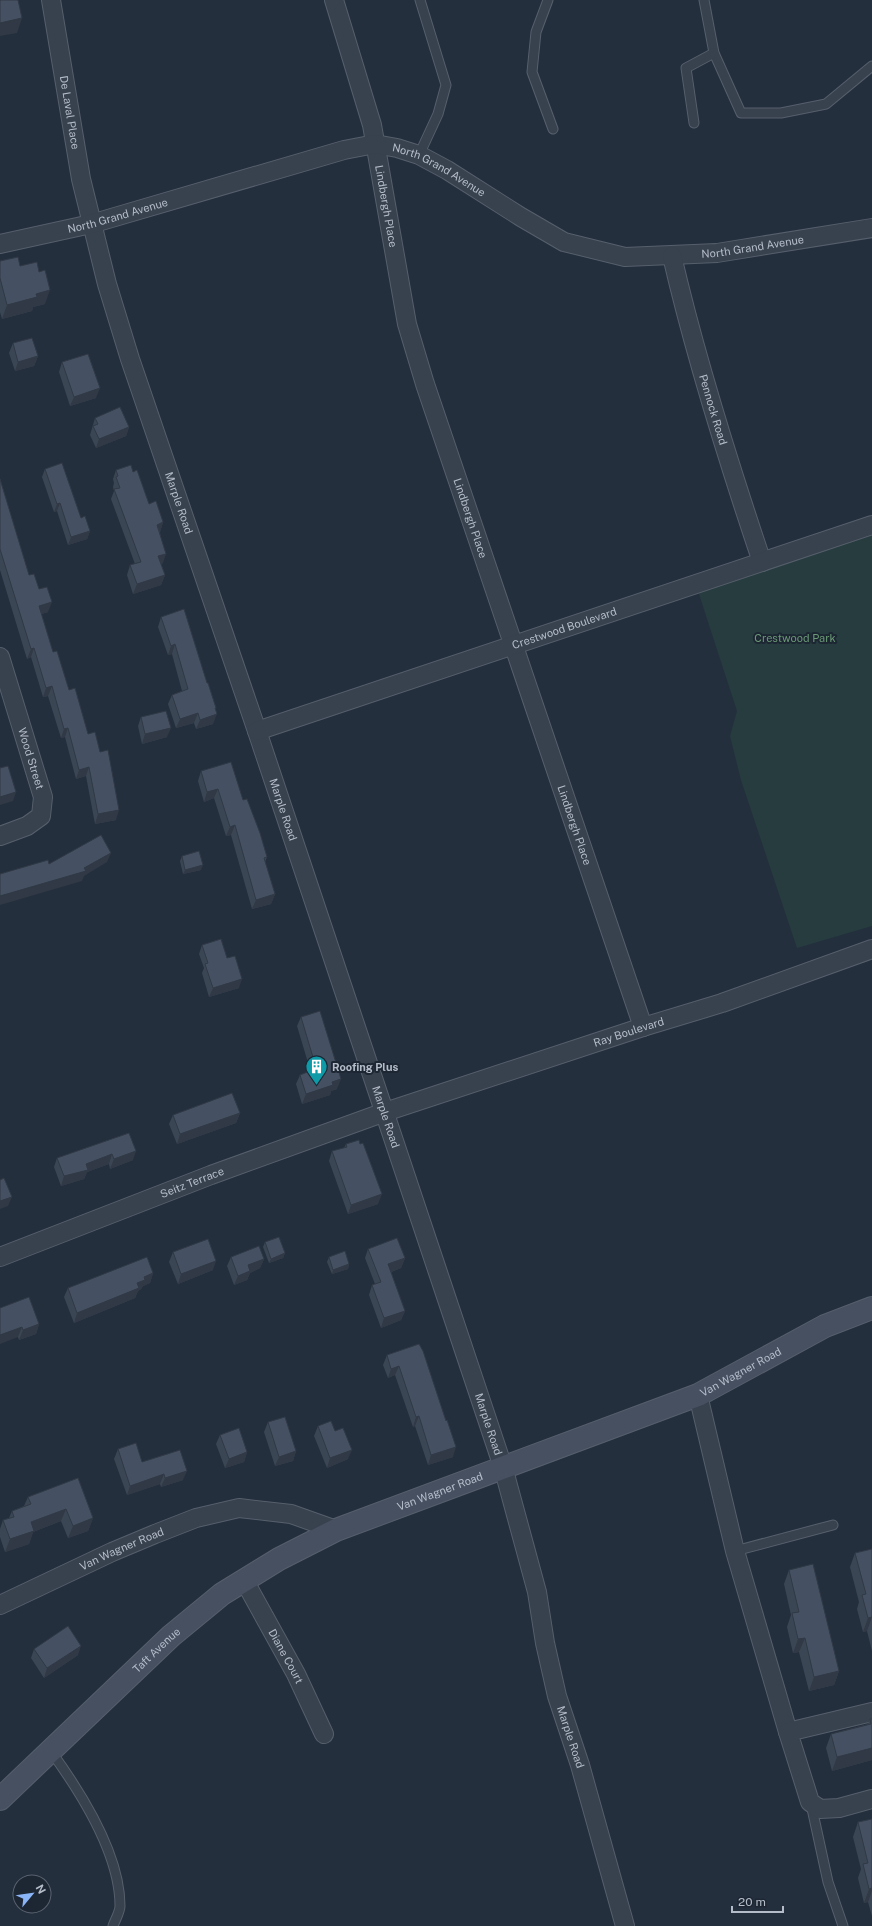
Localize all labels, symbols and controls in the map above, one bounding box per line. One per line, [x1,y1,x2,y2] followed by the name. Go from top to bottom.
[58,75,82,150] street label: De Laval Place
[391,141,488,199] street label: North Grand Avenue
[373,164,399,248] street label: Lindbergh Place
[66,196,169,235] street label: North Grand Avenue
[701,233,805,260] street label: North Grand Avenue
[697,373,729,446] street label: Pennock Road
[163,470,195,535] street label: Marple Road
[451,477,490,560] street label: Lindbergh Place
[510,605,618,651] street label: Crestwood Boulevard
[754,632,836,644] park label: Crestwood Park
[16,726,46,791] street label: Wood Street
[267,777,299,842] street label: Marple Road
[555,784,594,866] street label: Lindbergh Place
[592,1015,665,1049] street label: Ray Boulevard
[304,1054,330,1087] building icon: Roofing Plus
[332,1061,398,1073] place label: Roofing Plus
[370,1084,402,1149] street label: Marple Road
[158,1165,226,1200] street label: Seitz Terrace
[698,1345,783,1399] street label: Van Wagner Road
[473,1392,505,1457] street label: Marple Road
[395,1470,484,1513] street label: Van Wagner Road
[78,1525,165,1572] street label: Van Wagner Road
[130,1625,183,1675] street label: Taft Avenue
[266,1627,306,1685] street label: Diane Court
[555,1704,587,1770] street label: Marple Road
[12,1874,52,1914] north arrow
[33,1882,48,1896] text: N
[732,1888,783,1914] scale bar
[738,1895,766,1909] text: 20 m

